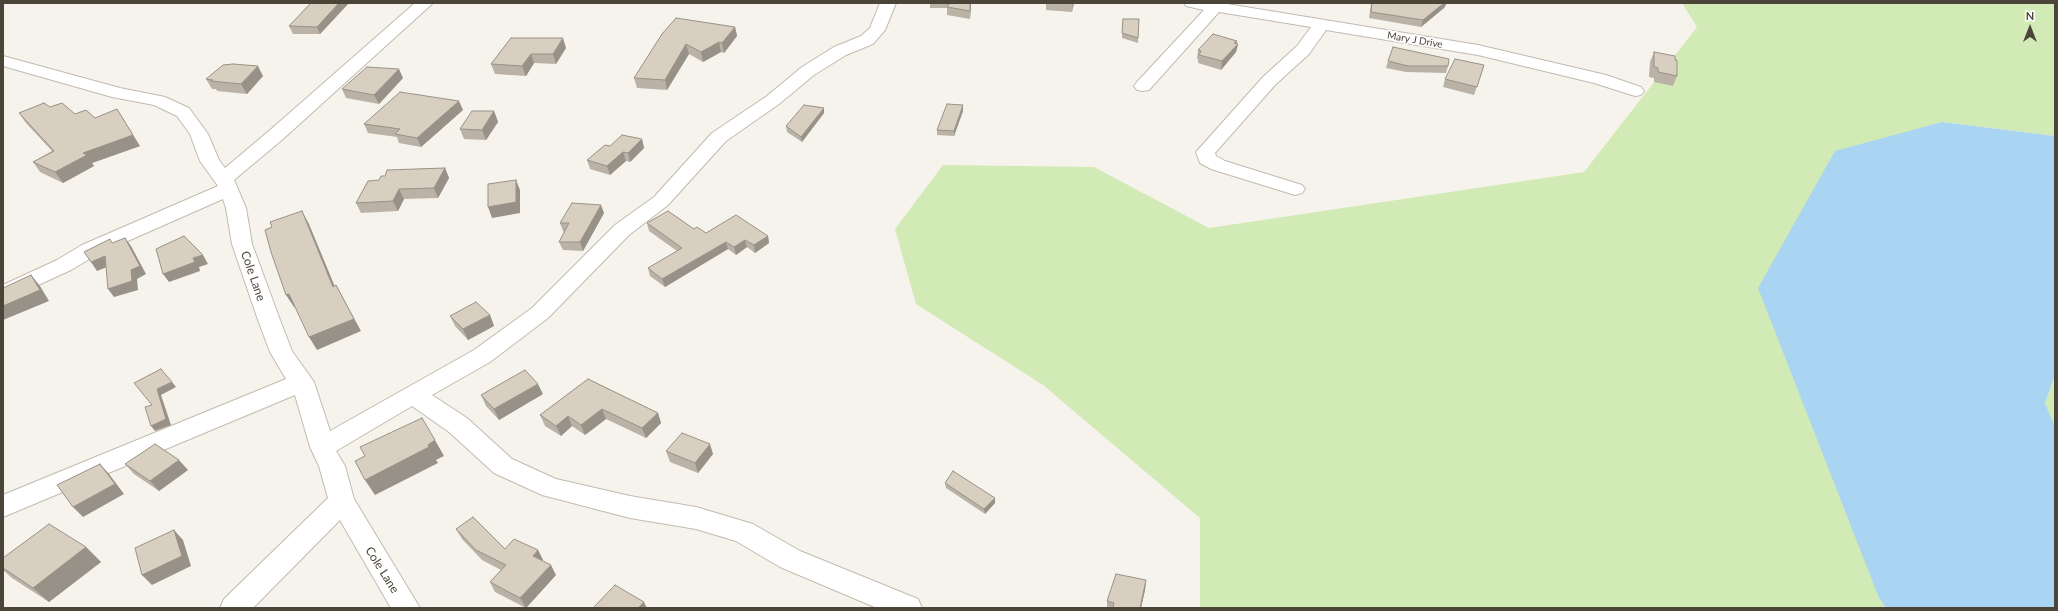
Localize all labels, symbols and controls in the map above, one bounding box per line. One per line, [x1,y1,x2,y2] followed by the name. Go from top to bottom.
[2010,8,2050,48] north arrow
[2026,9,2034,22] text: N
[1386,29,1444,51] street label: Mary J Drive
[238,249,268,303] street label: Cole Lane
[362,544,402,596] street label: Cole Lane

